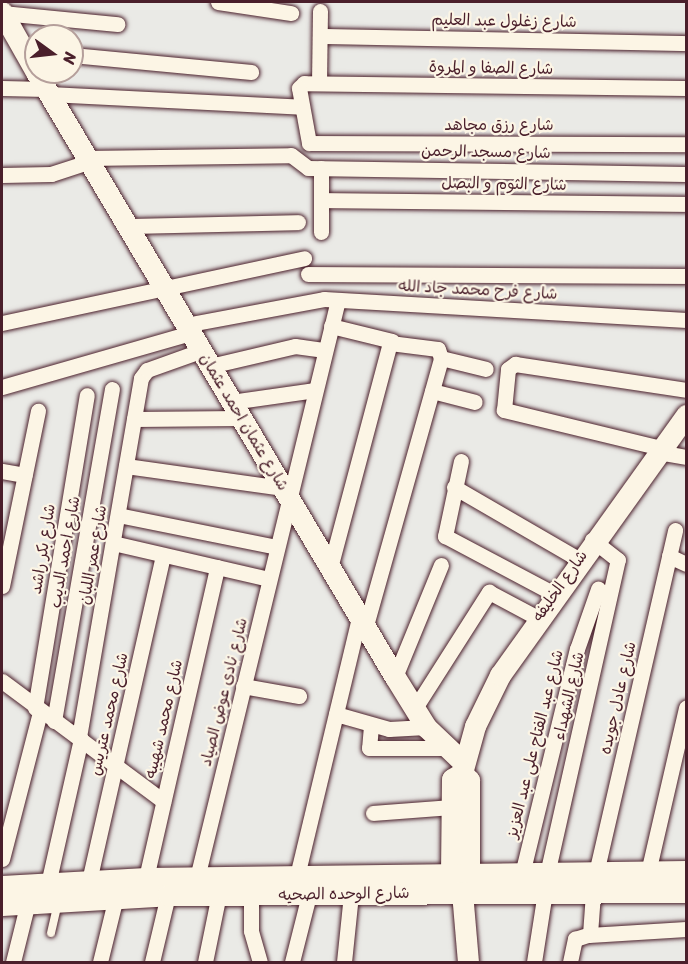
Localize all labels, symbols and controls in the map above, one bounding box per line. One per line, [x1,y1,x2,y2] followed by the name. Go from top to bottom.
[431,10,577,32] street label: شارع زغلول عبد العليم
[24,24,84,84] north arrow
[54,49,85,67] text: N
[429,57,553,79] street label: شارع الصفا و المروة
[444,115,554,135] street label: شارع رزق مجاهد
[421,141,551,163] street label: شارع مسجد الرحمن
[441,173,567,195] street label: شارع الثوم و البصل
[398,276,558,304] street label: شارع فرح محمد جاد الله
[195,350,293,494] street label: شارع عثمان احمد عثمان
[46,495,84,609] street label: شارع احمد الديب
[26,502,60,596] street label: شارع بكر راشد
[75,504,111,606] street label: شارع عمر اللبان
[528,547,592,625] street label: شارع الخليفه
[196,616,252,768] street label: شارع نادى عوض الصياد
[596,640,640,756] street label: شارع عادل جويده
[502,648,568,840] street label: شارع عبد الفتاح على عبد العزيز
[550,650,588,742] street label: شارع الشهداء
[86,651,132,777] street label: شارع محمد عتريس
[141,658,187,780] street label: شارع محمد شهيبه
[278,883,410,905] street label: شارع الوحده الصحيه

